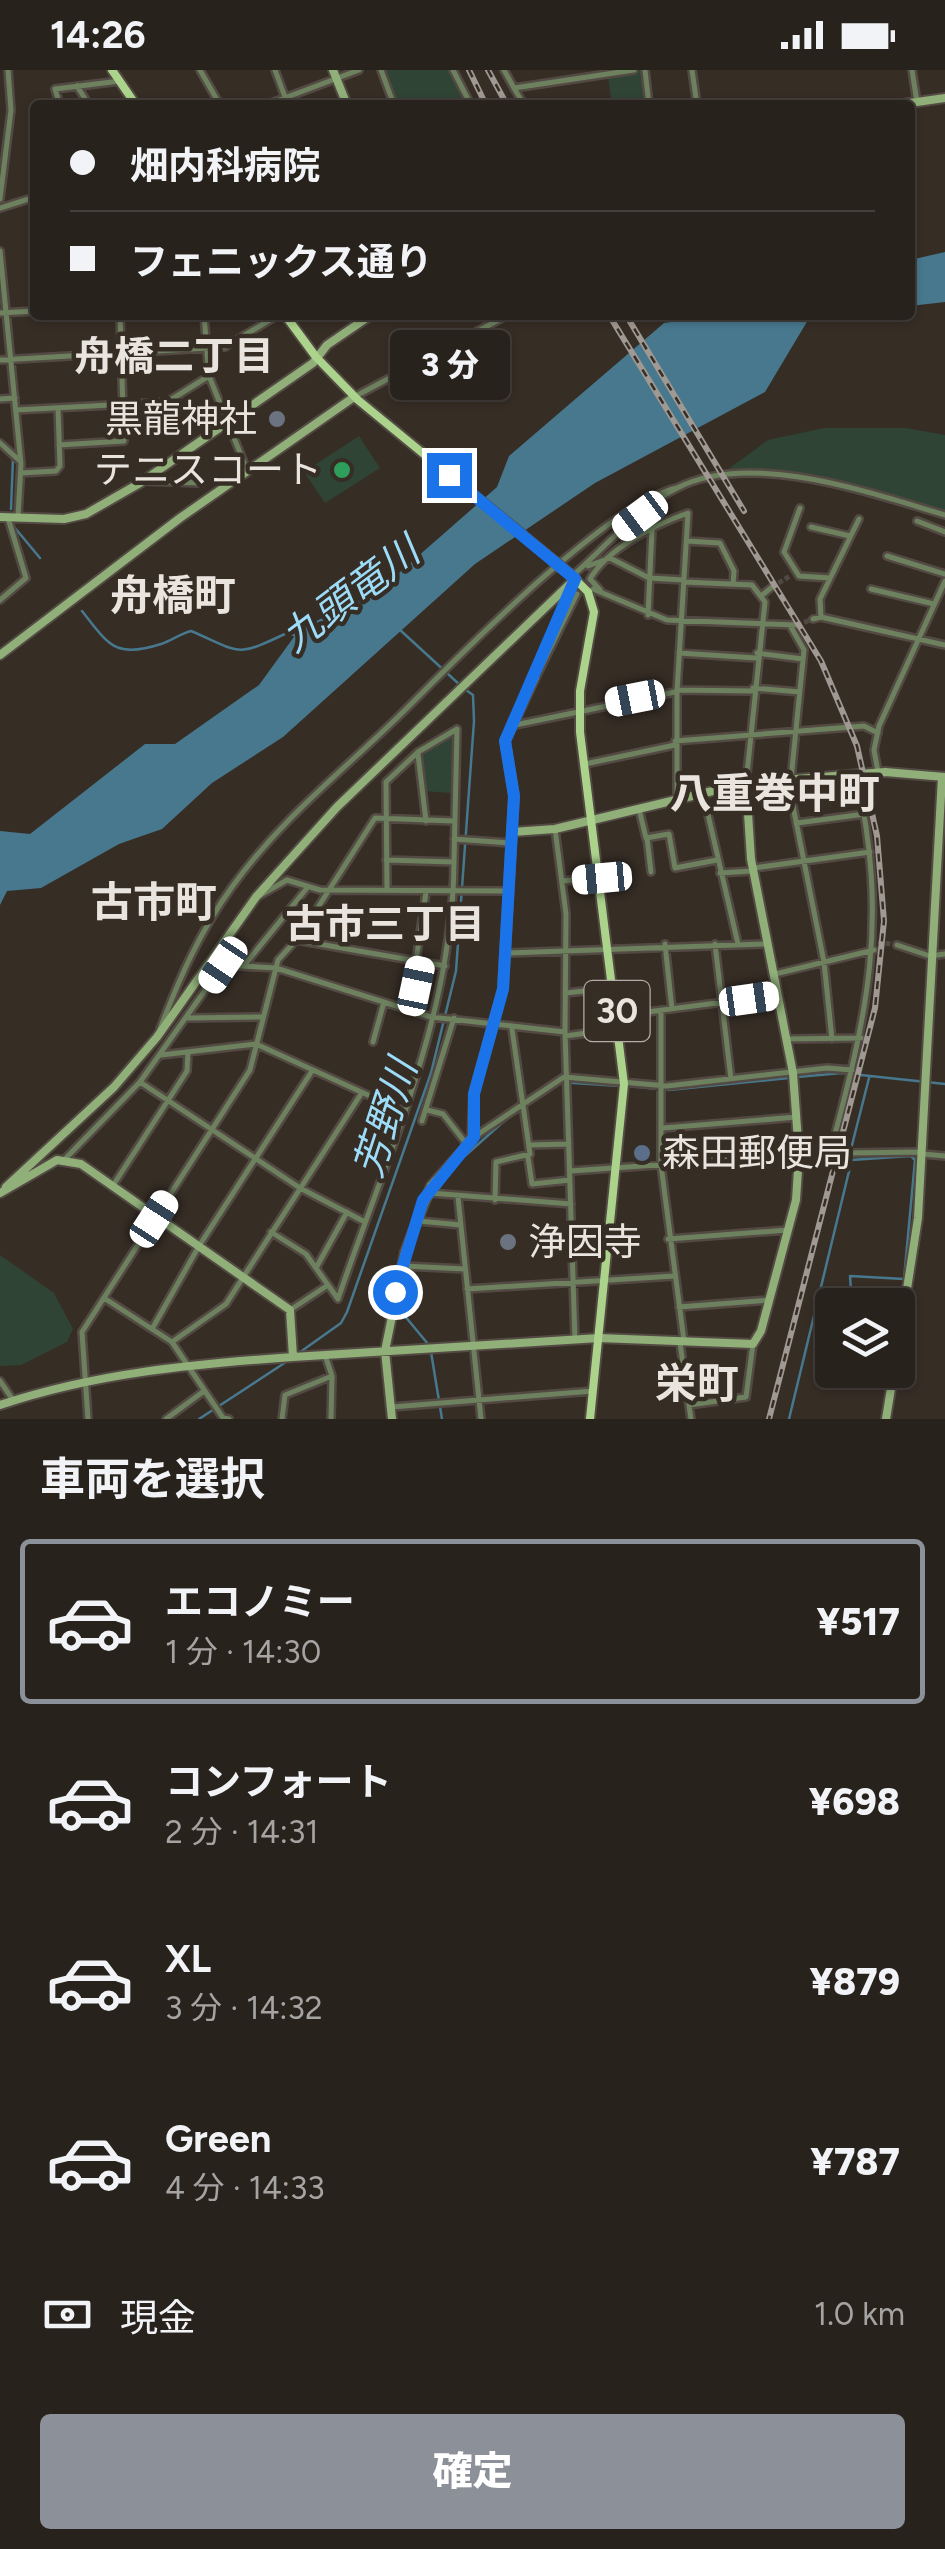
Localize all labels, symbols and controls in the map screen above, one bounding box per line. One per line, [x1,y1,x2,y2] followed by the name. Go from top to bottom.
[50,12,146,58] text: 14:26
[130,143,320,189] text: 畑内科病院
[130,239,433,285] text: フェニックス通り
[389,330,509,400] callout: 3 分
[74,332,274,380] district label: 舟橋二丁目
[421,346,479,384] text: 3 分
[105,396,257,442] place label: 黒龍神社
[266,408,288,430] marker: 黒龍神社
[94,447,322,493] place label: テニスコート
[427,453,472,498] route end
[331,459,353,481] marker: テニスコート
[607,486,673,546] car
[272,524,432,661] water label: 九頭竜川
[110,570,236,621] district label: 舟橋町
[603,678,667,718] car
[670,768,880,819] district label: 八重巻中町
[571,860,633,896] car
[91,877,217,928] district label: 古市町
[285,900,485,948] district label: 古市三丁目
[194,932,252,998] car
[395,954,437,1018] car
[717,980,781,1018] car
[584,981,650,1041] road number: 30
[344,1050,428,1182] water label: 芳野川
[662,1130,852,1176] place label: 森田郵便局
[631,1142,653,1164] marker: 森田郵便局
[125,1186,183,1252] car
[528,1219,642,1265] place label: 浄因寺
[497,1231,519,1253] marker: 浄因寺
[373,1270,418,1315] route start
[815,1288,915,1388] map controls
[815,1288,915,1388] button: layers
[655,1358,739,1409] district label: 栄町
[40,1452,265,1506] text: 車両を選択
[45,1577,135,1667] icon: car
[165,1579,355,1625] text: エコノミー
[817,1599,900,1645] text: ¥517
[165,1633,321,1671] text: 1 分 · 14:30
[45,1757,135,1847] icon: car
[165,1759,392,1805] text: コンフォート
[809,1779,900,1825] text: ¥698
[165,1813,319,1851] text: 2 分 · 14:31
[165,1936,211,1982] text: XL
[45,1937,135,2027] icon: car
[809,1959,900,2005] text: ¥879
[165,1989,323,2027] text: 3 分 · 14:32
[165,2116,271,2162] text: Green
[45,2117,135,2207] icon: car
[810,2139,900,2185] text: ¥787
[165,2169,325,2207] text: 4 分 · 14:33
[40,2287,95,2342] icon: cash
[120,2295,196,2341] text: 現金
[814,2295,905,2333] text: 1.0 km
[40,2414,905,2529] button: 確定

